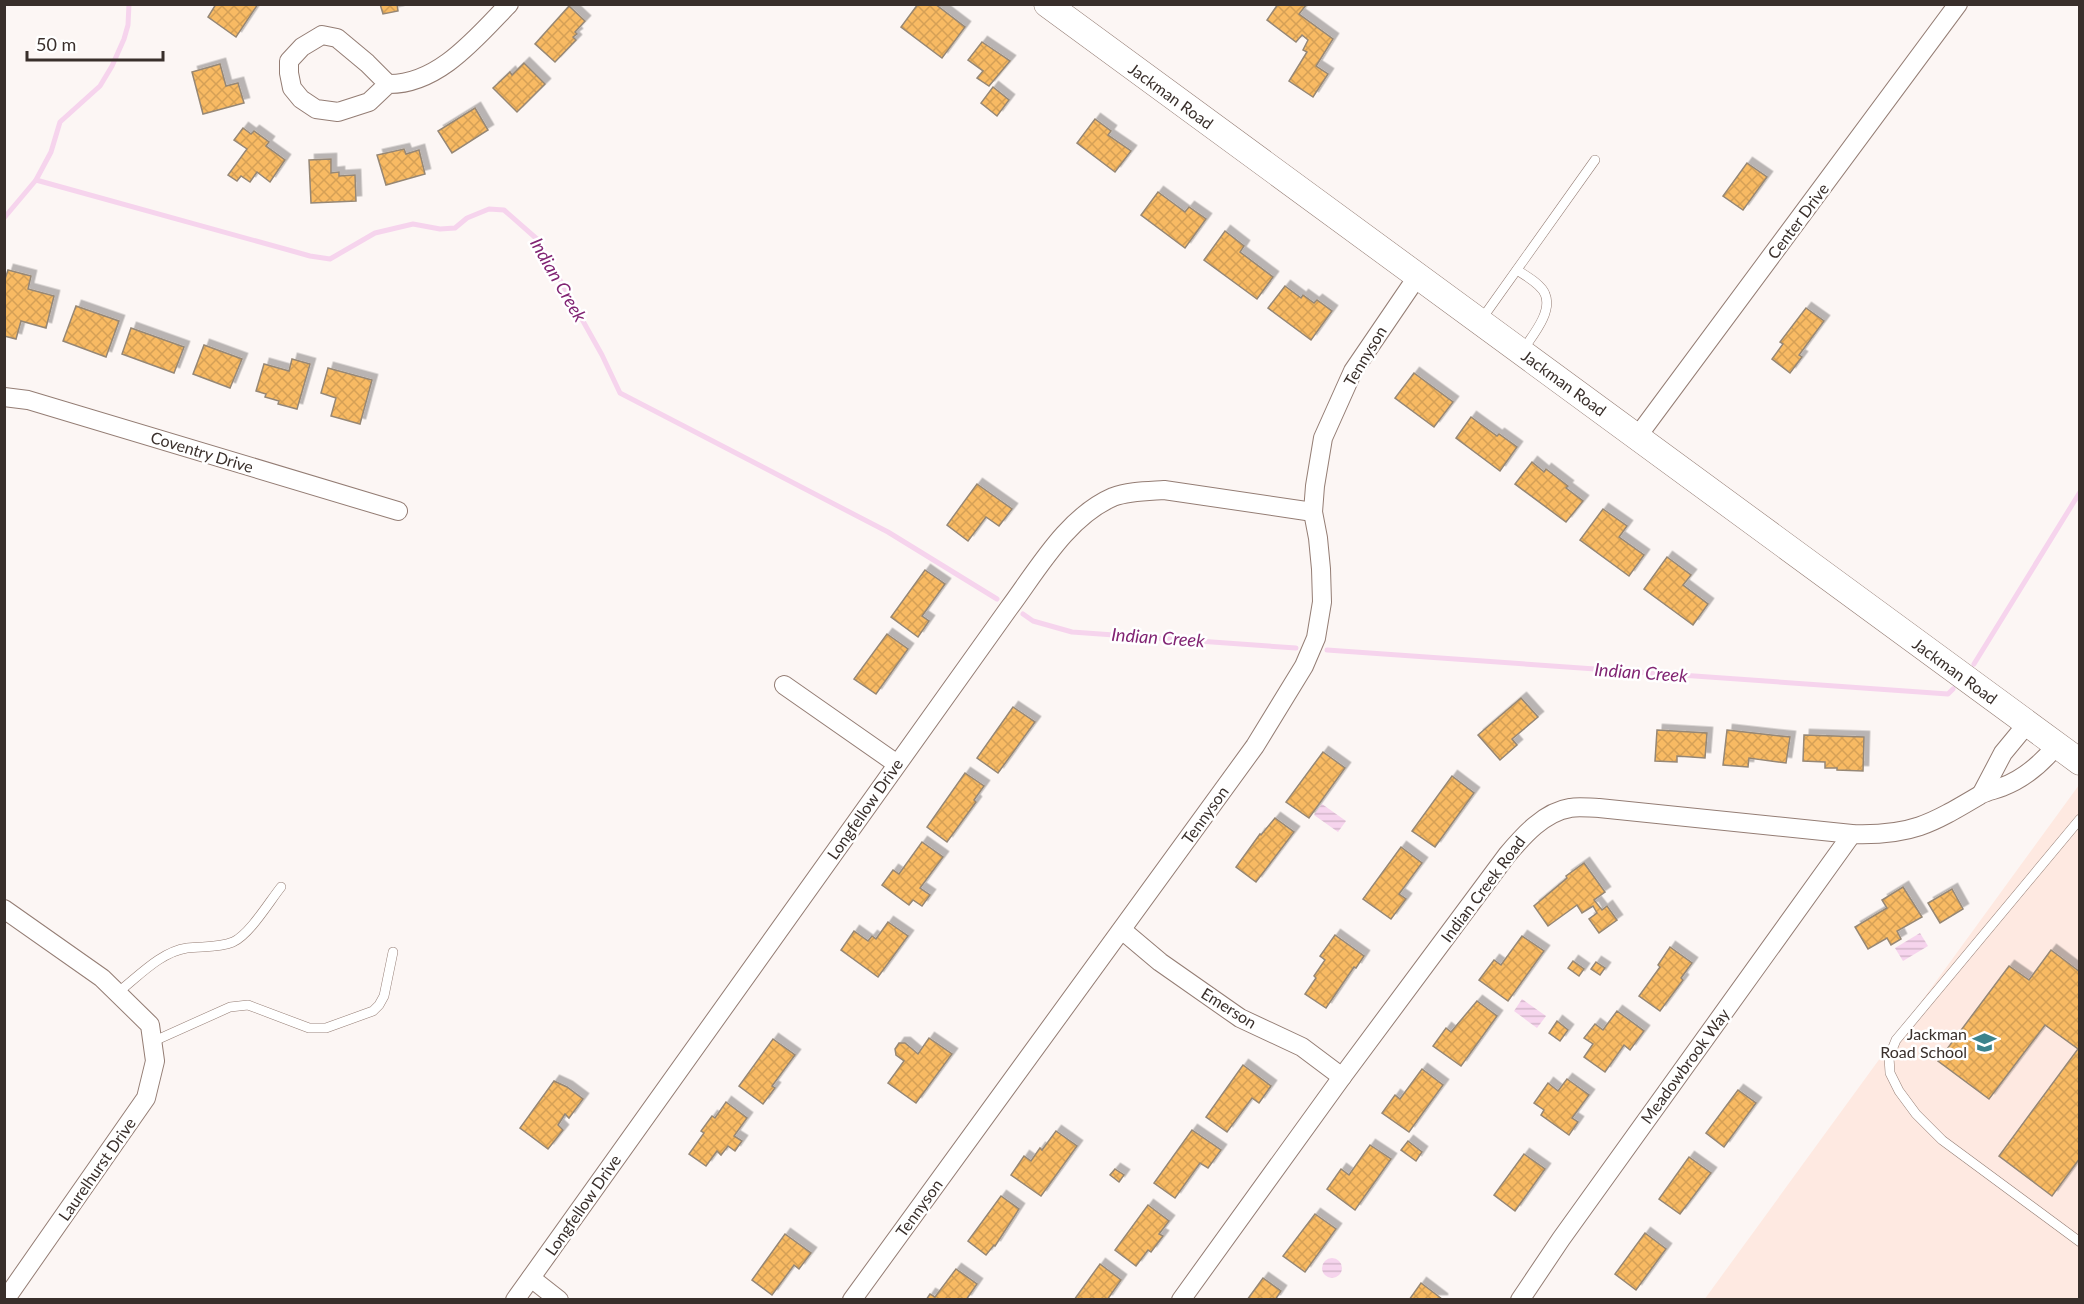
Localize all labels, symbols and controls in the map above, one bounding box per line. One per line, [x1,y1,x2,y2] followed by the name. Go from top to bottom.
[27,24,164,62] scale bar
[36,33,76,55] text: 50 m
[1125,59,1217,133] street label: Jackman Road
[1763,179,1832,262] street label: Center Drive
[526,234,592,326] water label: Indian Creek
[1339,322,1390,389] street label: Tennyson
[1518,346,1610,420] street label: Jackman Road
[149,427,256,476] street label: Coventry Drive
[1111,623,1206,651] water label: Indian Creek
[1909,634,2001,708] street label: Jackman Road
[1594,658,1689,686] water label: Indian Creek
[823,755,906,863] street label: Longfellow Drive
[1177,782,1232,847] street label: Tennyson
[1437,832,1529,945] street label: Indian Creek Road
[1198,983,1260,1032] street label: Emerson
[1636,1004,1733,1127] street label: Meadowbrook Way
[1880,1024,1967,1061] place label: Jackman Road School
[1972,1030,1998,1056] school or university icon: Jackman Road School
[54,1114,139,1224] street label: Laurelhurst Drive
[541,1151,624,1259] street label: Longfellow Drive
[891,1175,946,1240] street label: Tennyson

